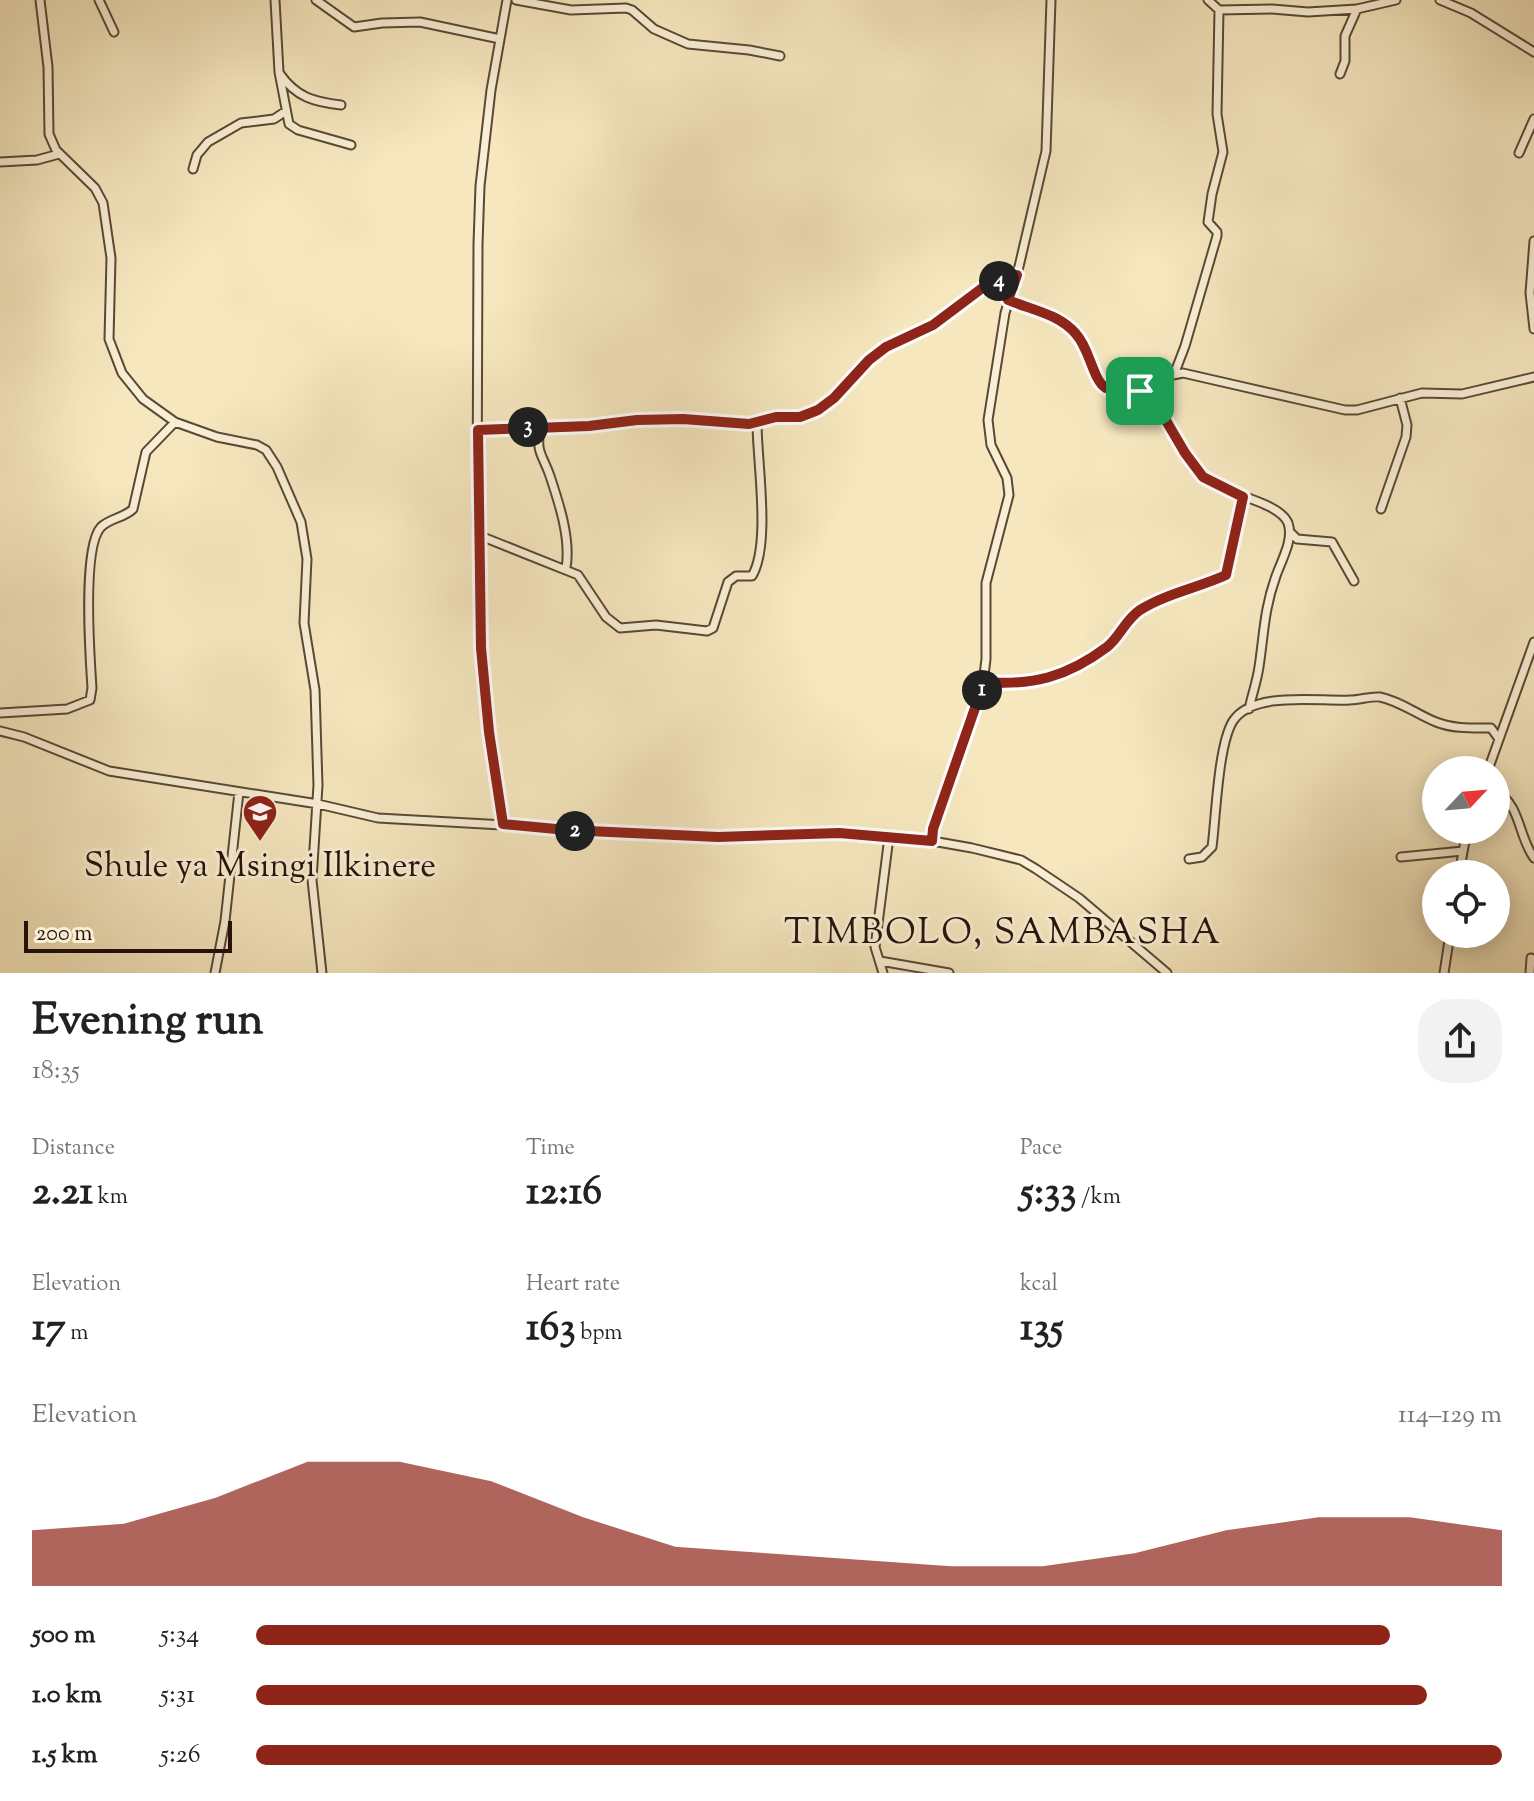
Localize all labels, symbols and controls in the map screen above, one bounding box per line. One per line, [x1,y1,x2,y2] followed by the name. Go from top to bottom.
[979,261,1019,301] pin: 4
[993,265,1005,297] text: 4
[1106,357,1174,425] pin
[1118,369,1162,413] icon: arrive
[508,407,548,447] pin: 3
[524,411,532,443] text: 3
[962,670,1002,710] pin: 1
[978,674,986,706] text: 1
[1422,756,1510,844] north arrow
[1422,756,1510,948] map controls
[241,793,279,843] school or university icon: Shule ya Msingi Ilkinere
[555,811,595,851] pin: 2
[570,815,580,847] text: 2
[84,843,436,892] place label: Shule ya Msingi Ilkinere
[1422,860,1510,948] button: locate
[784,908,1222,960] district label: TIMBOLO, SAMBASHA
[24,917,232,953] scale bar
[36,919,92,951] text: 200 m
[32,991,264,1054] text: Evening run
[1418,999,1502,1083] button: share
[32,1053,80,1090] text: 18:35
[32,1133,115,1165] text: Distance
[526,1133,575,1165] text: Time
[1020,1133,1062,1165] text: Pace
[32,1165,93,1222] text: 2.21
[526,1165,602,1222] text: 12:16
[1020,1165,1076,1222] text: 5:33
[93,1182,128,1214] text: km
[1076,1182,1121,1214] text: /km
[32,1269,121,1301] text: Elevation
[526,1269,620,1301] text: Heart rate
[1020,1269,1058,1301] text: kcal
[32,1301,66,1358] text: 17
[526,1301,576,1358] text: 163
[1020,1301,1063,1358] text: 135
[66,1318,89,1350] text: m
[576,1318,623,1350] text: bpm
[32,1397,137,1434] text: Elevation
[1398,1397,1502,1434] text: 114–129 m
[32,1617,95,1654] text: 500 m
[160,1617,199,1654] text: 5:34
[32,1677,102,1714] text: 1.0 km
[160,1677,195,1714] text: 5:31
[32,1737,98,1774] text: 1.5 km
[160,1737,201,1774] text: 5:26

